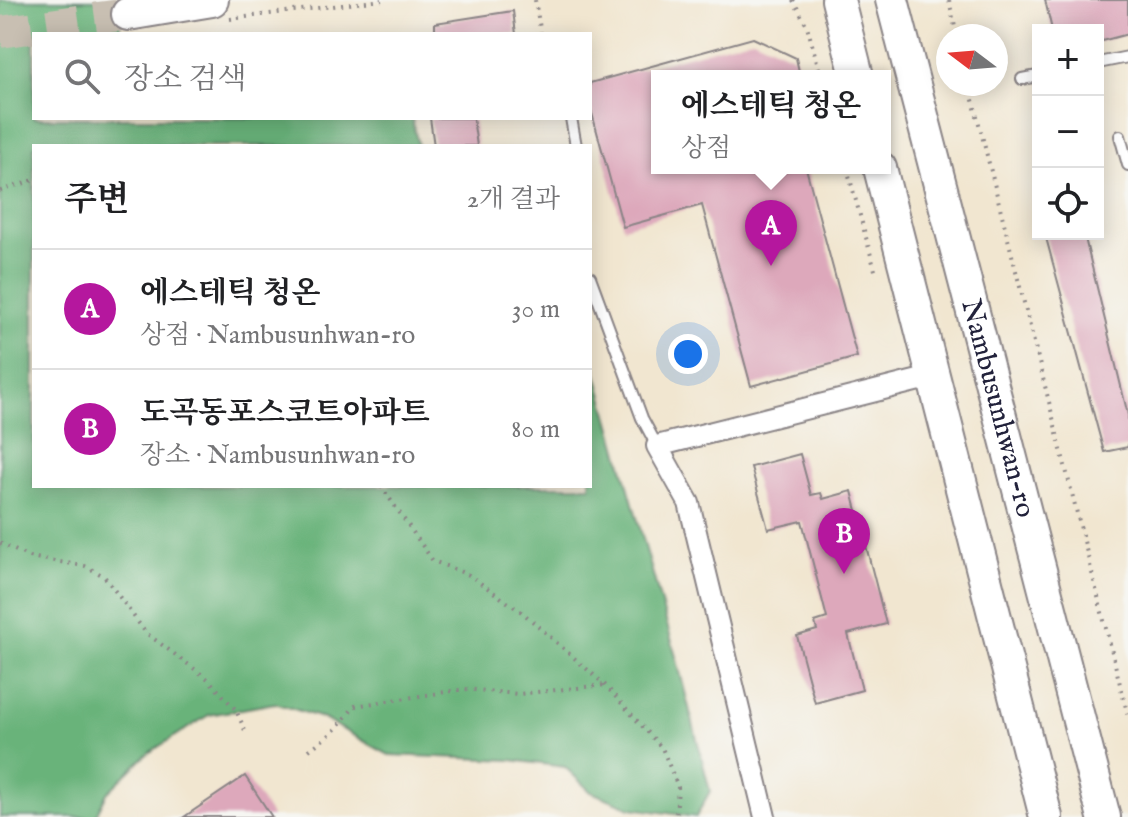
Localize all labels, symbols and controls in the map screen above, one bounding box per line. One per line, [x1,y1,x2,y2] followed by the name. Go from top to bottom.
[936,24,1008,96] north arrow
[1032,24,1104,240] map controls
[1032,24,1104,96] button: +
[32,32,592,120] search box
[60,54,104,98] icon: search
[124,61,246,99] text: 장소 검색
[651,70,891,174] popup
[681,88,861,126] text: 에스테틱 청온
[1032,96,1104,168] button: −
[681,132,731,165] text: 상점
[1032,168,1104,240] button: locate
[64,179,130,222] text: 주변
[467,183,560,216] text: 2개 결과
[745,200,797,266] pin: A
[140,275,320,313] text: 에스테틱 청온
[81,293,99,326] text: A
[512,293,560,326] text: 30 m
[953,296,1043,521] street label: Nambusunhwan-ro
[140,319,415,352] text: 상점 · Nambusunhwan-ro
[668,334,708,374] your location
[140,395,430,433] text: 도곡동포스코트아파트
[81,413,99,446] text: B
[511,413,560,446] text: 80 m
[140,439,415,472] text: 장소 · Nambusunhwan-ro
[818,508,870,574] pin: B

